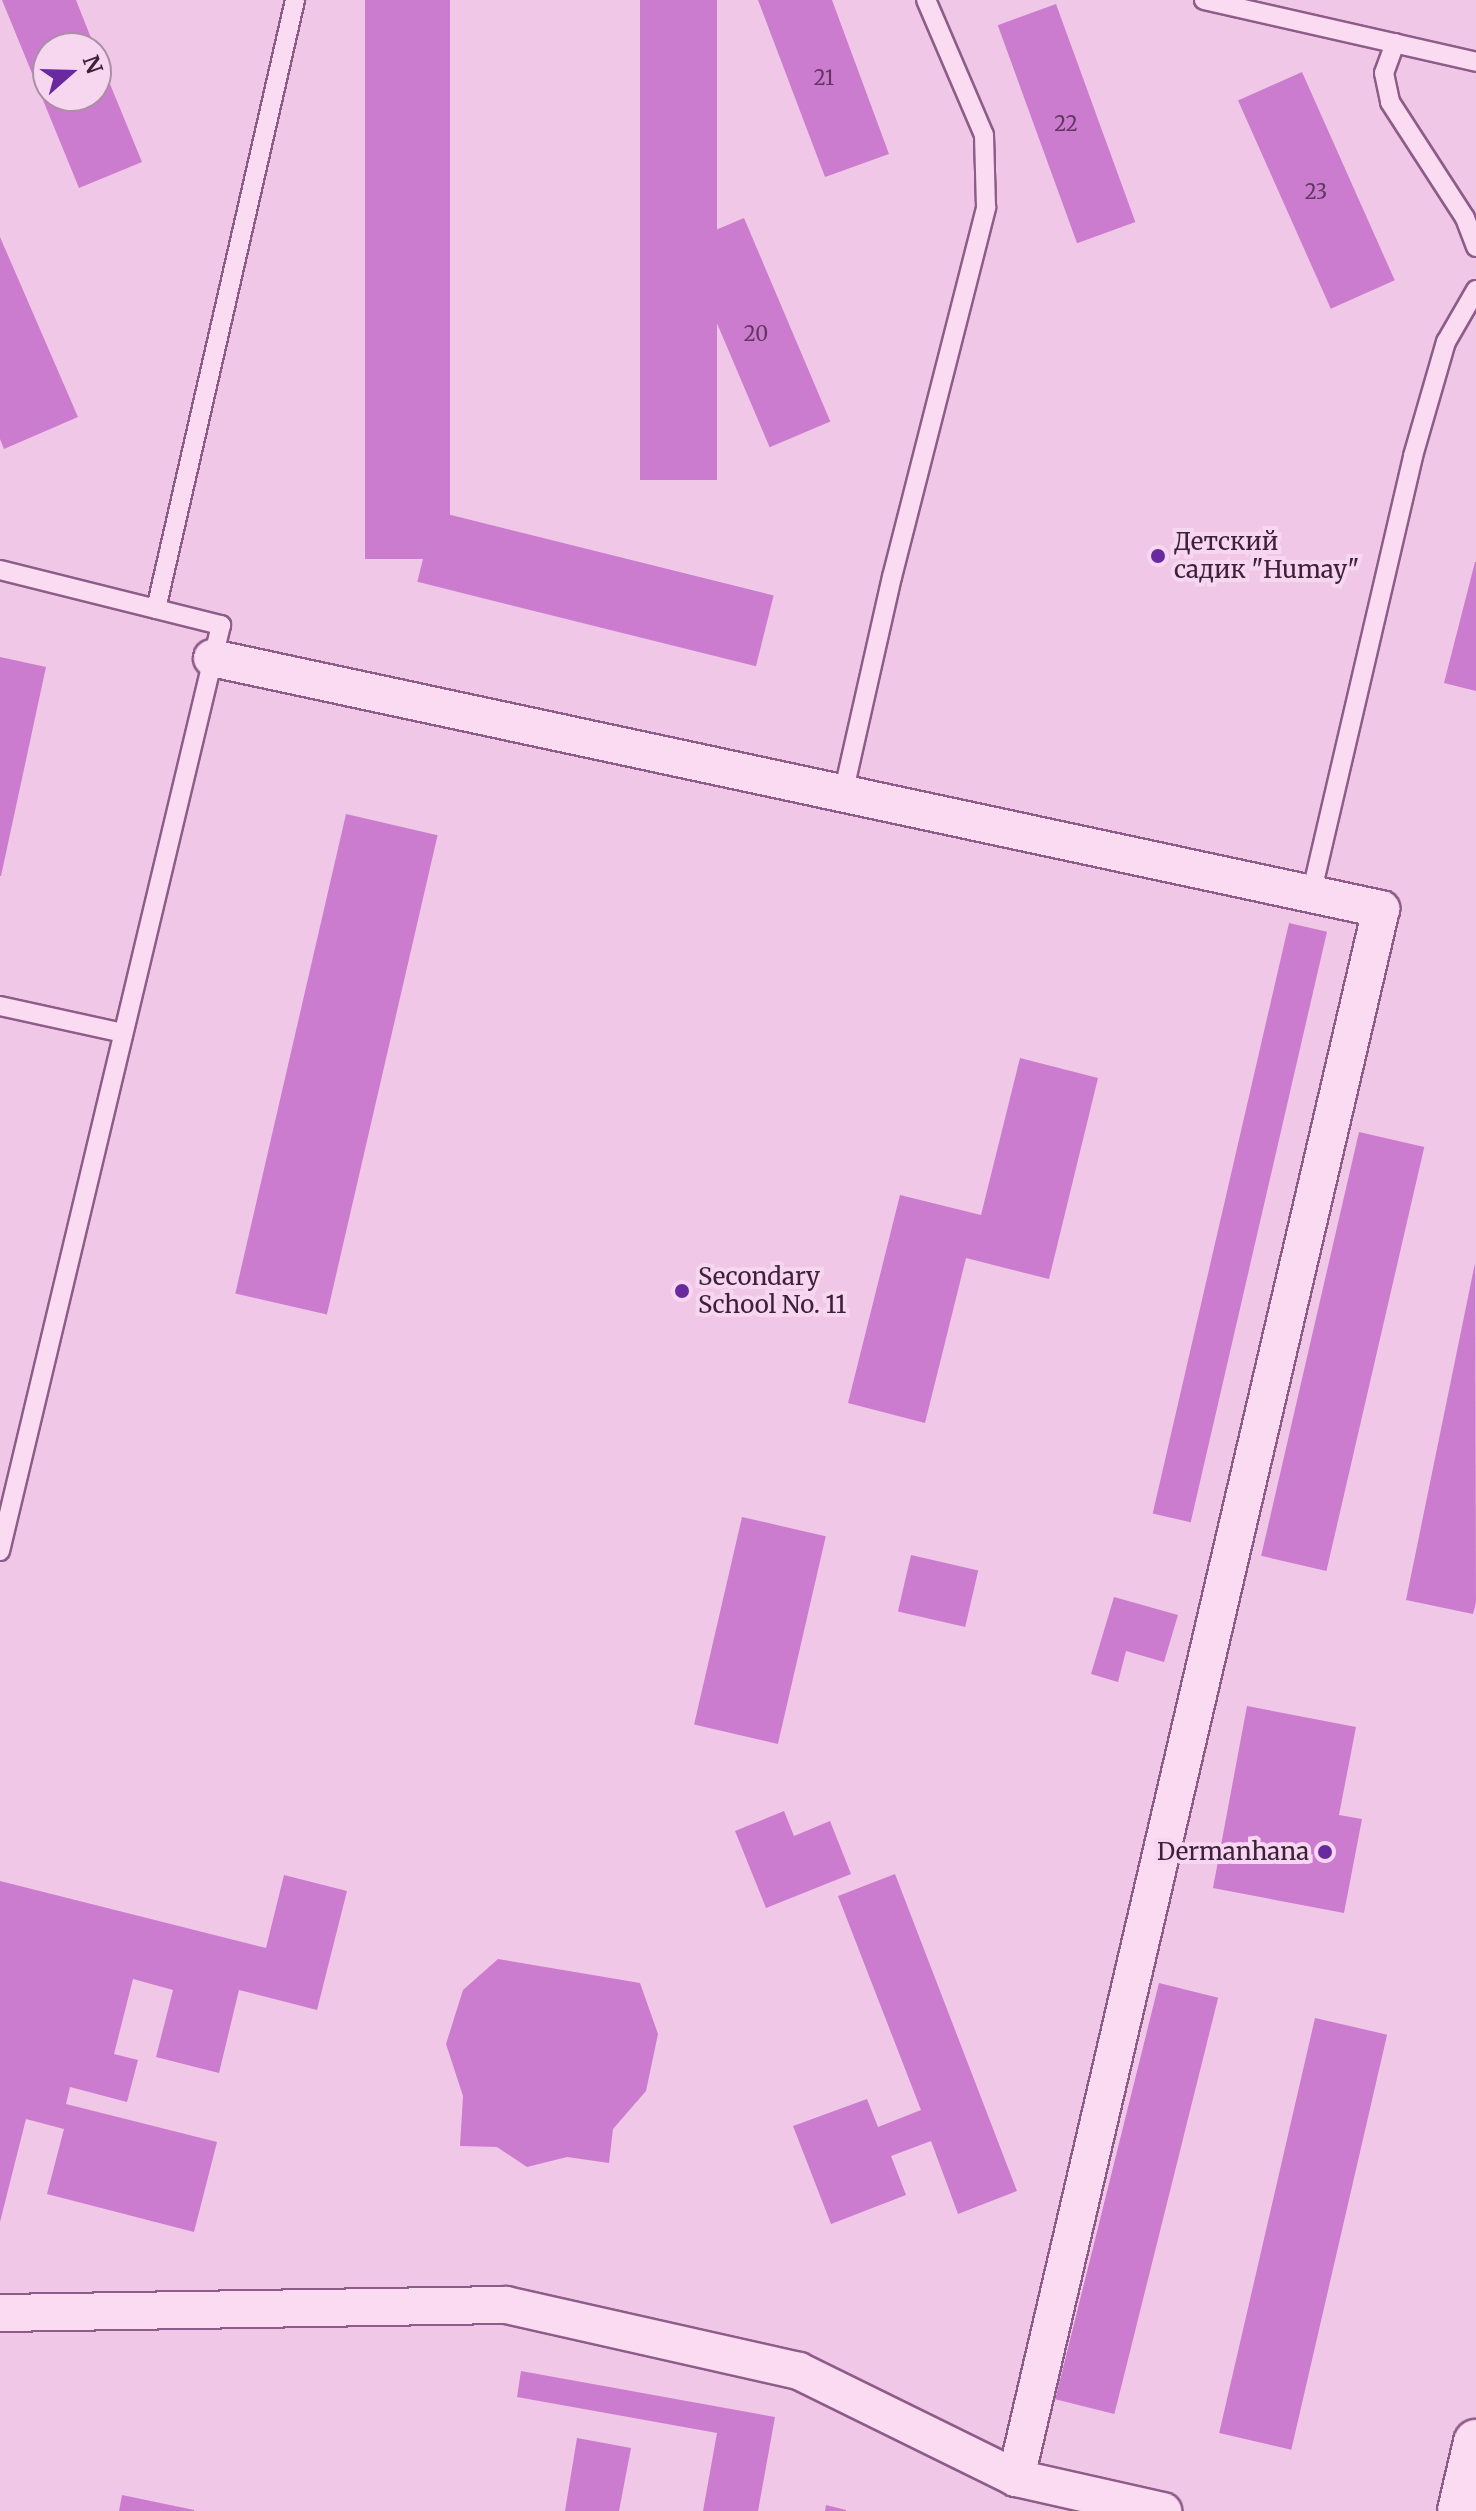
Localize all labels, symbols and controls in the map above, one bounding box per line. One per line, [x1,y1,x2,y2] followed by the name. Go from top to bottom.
[32,32,112,112] north arrow
[77,52,109,77] text: N
[814,65,834,89] house number: 21
[1054,111,1078,135] house number: 22
[1305,179,1327,203] house number: 23
[744,321,768,345] house number: 20
[1174,528,1359,584] place label: Детский садик "Humay"
[1149,547,1167,565] marker: Детский садик "Humay"
[698,1263,846,1319] place label: Secondary School No. 11
[673,1282,691,1300] marker: Secondary School No. 11
[1157,1838,1309,1866] place label: Dermanhana
[1316,1843,1334,1861] marker: Dermanhana

